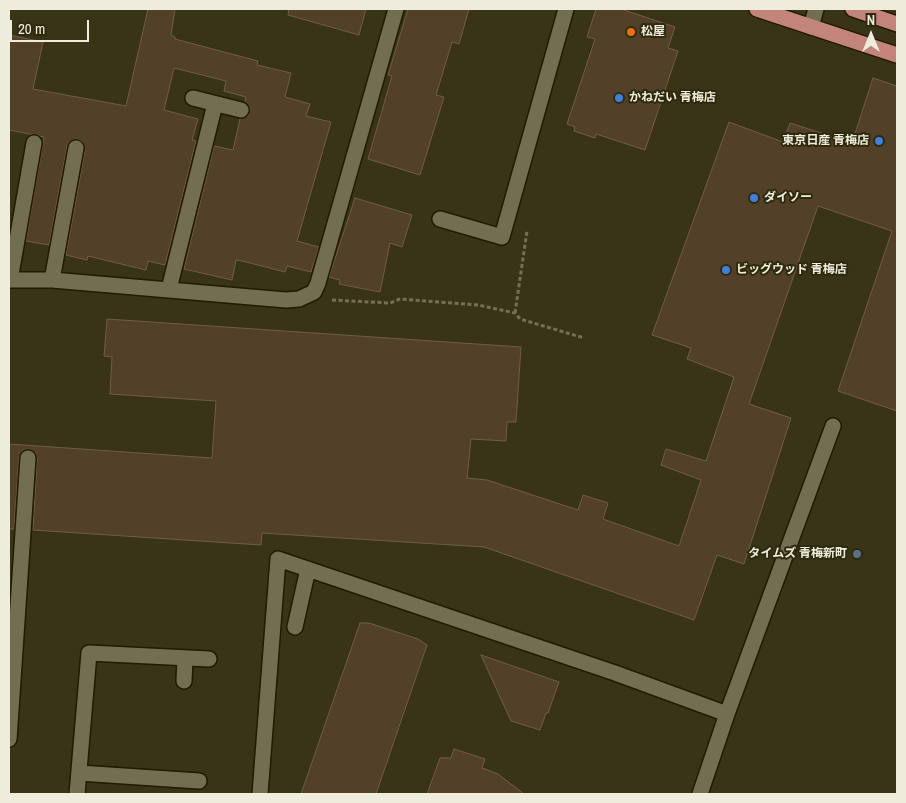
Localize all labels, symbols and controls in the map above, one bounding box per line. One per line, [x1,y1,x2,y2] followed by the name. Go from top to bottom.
[12,10,91,42] scale bar
[846,10,896,60] north arrow
[867,11,875,29] text: N
[18,18,45,39] text: 20 m
[641,25,665,39] place label: 松屋
[625,26,637,38] marker: 松屋
[629,91,716,105] place label: かねだい 青梅店
[613,92,625,104] marker: かねだい 青梅店
[782,134,869,148] place label: 東京日産 青梅店
[873,135,885,147] marker: 東京日産 青梅店
[764,191,812,205] place label: ダイソー
[748,192,760,204] marker: ダイソー
[736,263,847,277] place label: ビッグウッド 青梅店
[720,264,732,276] marker: ビッグウッド 青梅店
[748,547,847,561] place label: タイムズ 青梅新町
[851,548,863,560] marker: タイムズ 青梅新町

